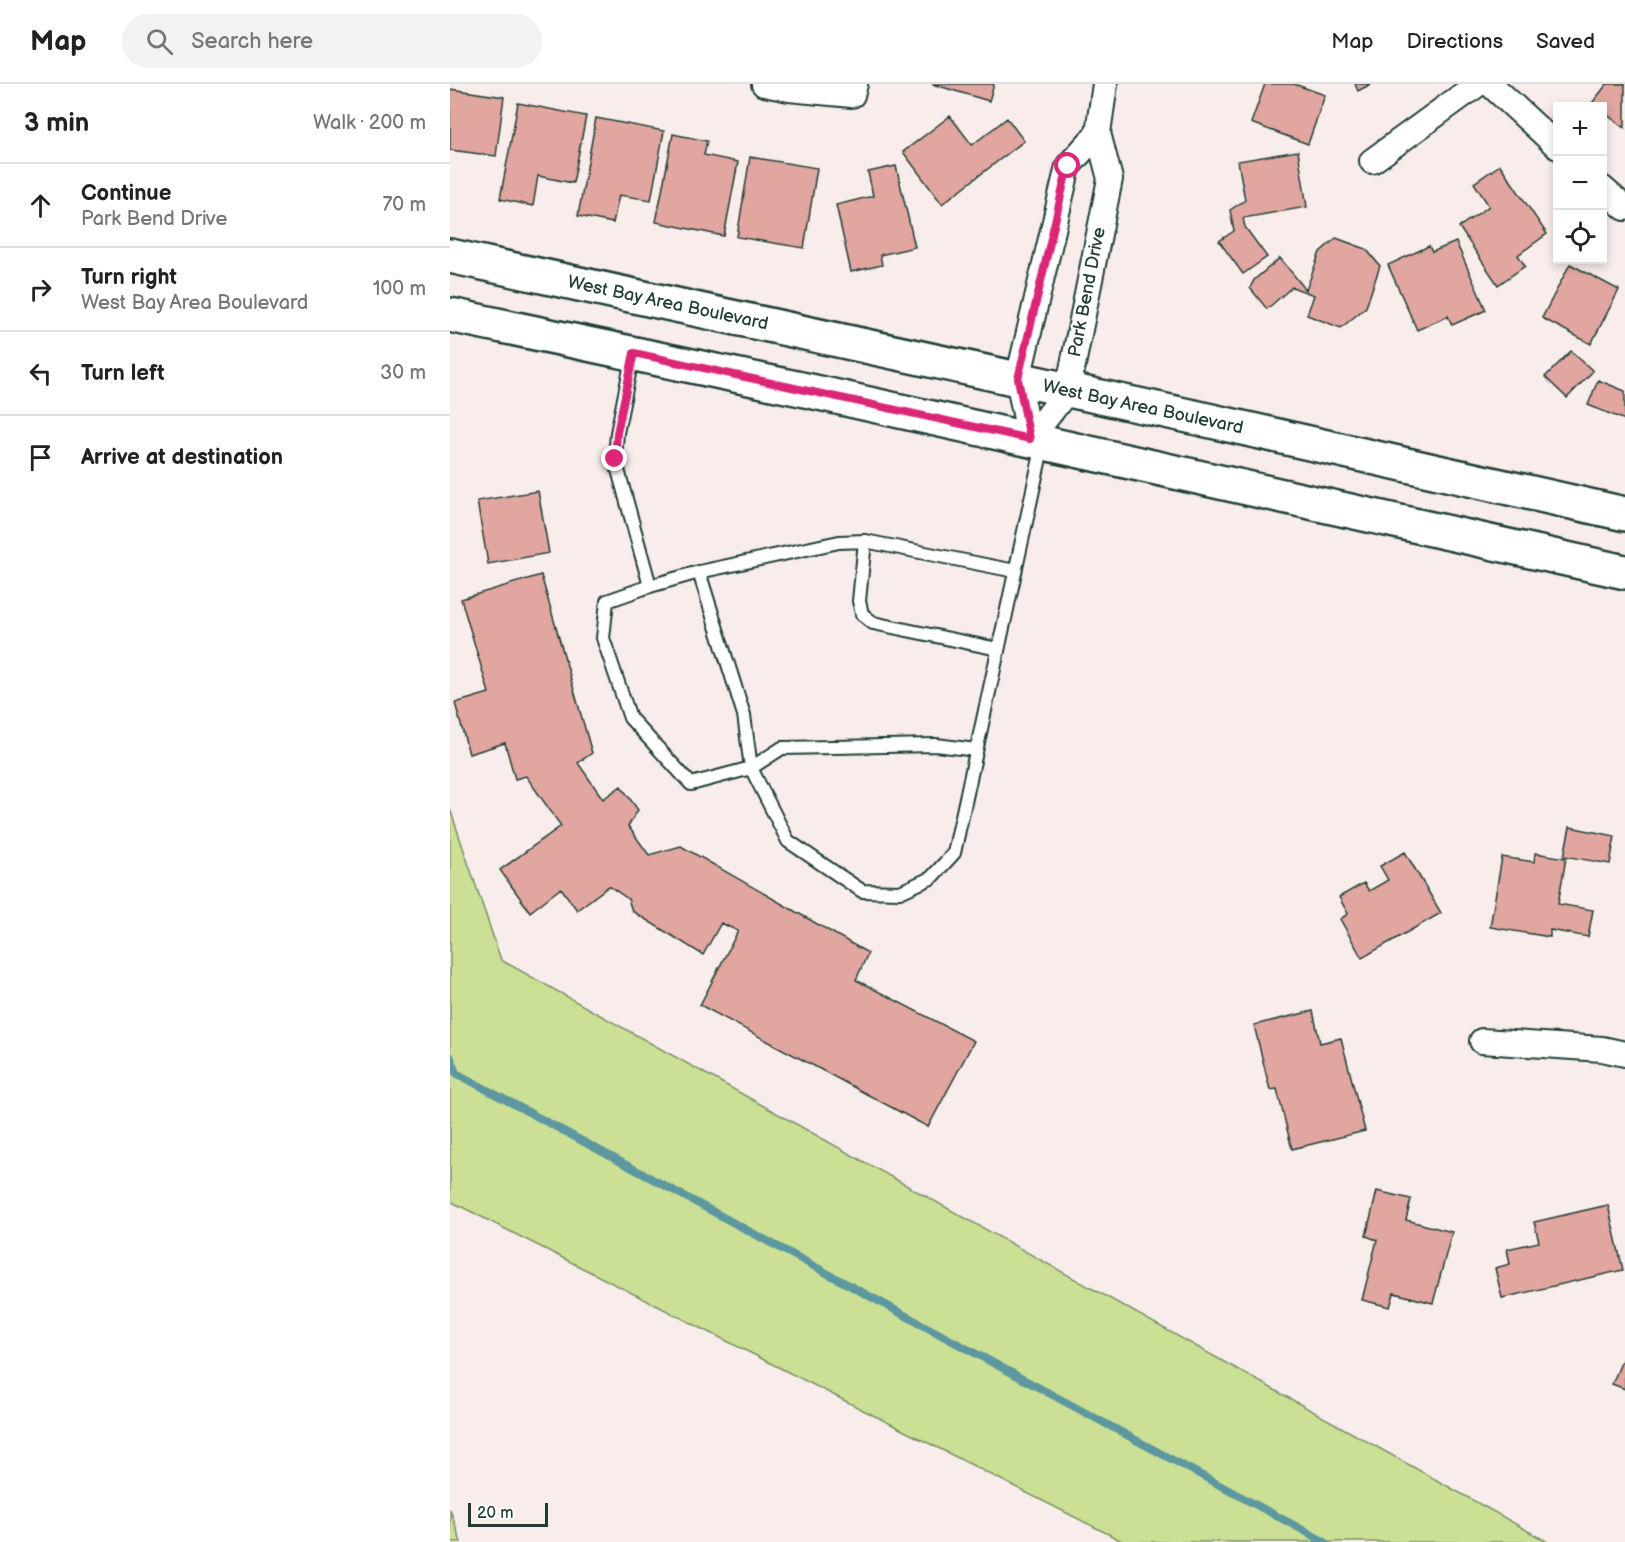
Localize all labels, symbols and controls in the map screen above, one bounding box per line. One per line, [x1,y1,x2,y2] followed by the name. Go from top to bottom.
[122,14,542,68] search box
[30,25,86,58] text: Map
[143,25,176,58] icon: search
[191,28,313,55] text: Search here
[1331,29,1374,54] text: Map
[1407,29,1503,54] text: Directions
[1536,29,1595,54] text: Saved
[1553,102,1607,264] map controls
[1553,102,1607,156] button: +
[24,108,89,139] text: 3 min
[313,111,426,135] text: Walk · 200 m
[1054,152,1080,178] route start
[1553,156,1607,210] button: −
[81,180,171,207] text: Continue
[24,189,57,222] icon: ahead
[382,193,426,217] text: 70 m
[81,207,227,231] text: Park Bend Drive
[1553,210,1607,264] button: locate
[1064,225,1110,359] street label: Park Bend Drive
[81,264,177,291] text: Turn right
[566,271,770,335] street label: West Bay Area Boulevard
[24,273,57,306] icon: right
[373,277,426,301] text: 100 m
[81,291,308,315] text: West Bay Area Boulevard
[24,357,57,390] icon: left
[81,360,165,387] text: Turn left
[380,361,426,385] text: 30 m
[1041,375,1245,439] street label: West Bay Area Boulevard
[24,441,57,474] icon: arrive
[81,444,283,471] text: Arrive at destination
[601,445,627,471] route end
[468,1500,548,1528] scale bar
[477,1504,513,1523] text: 20 m

